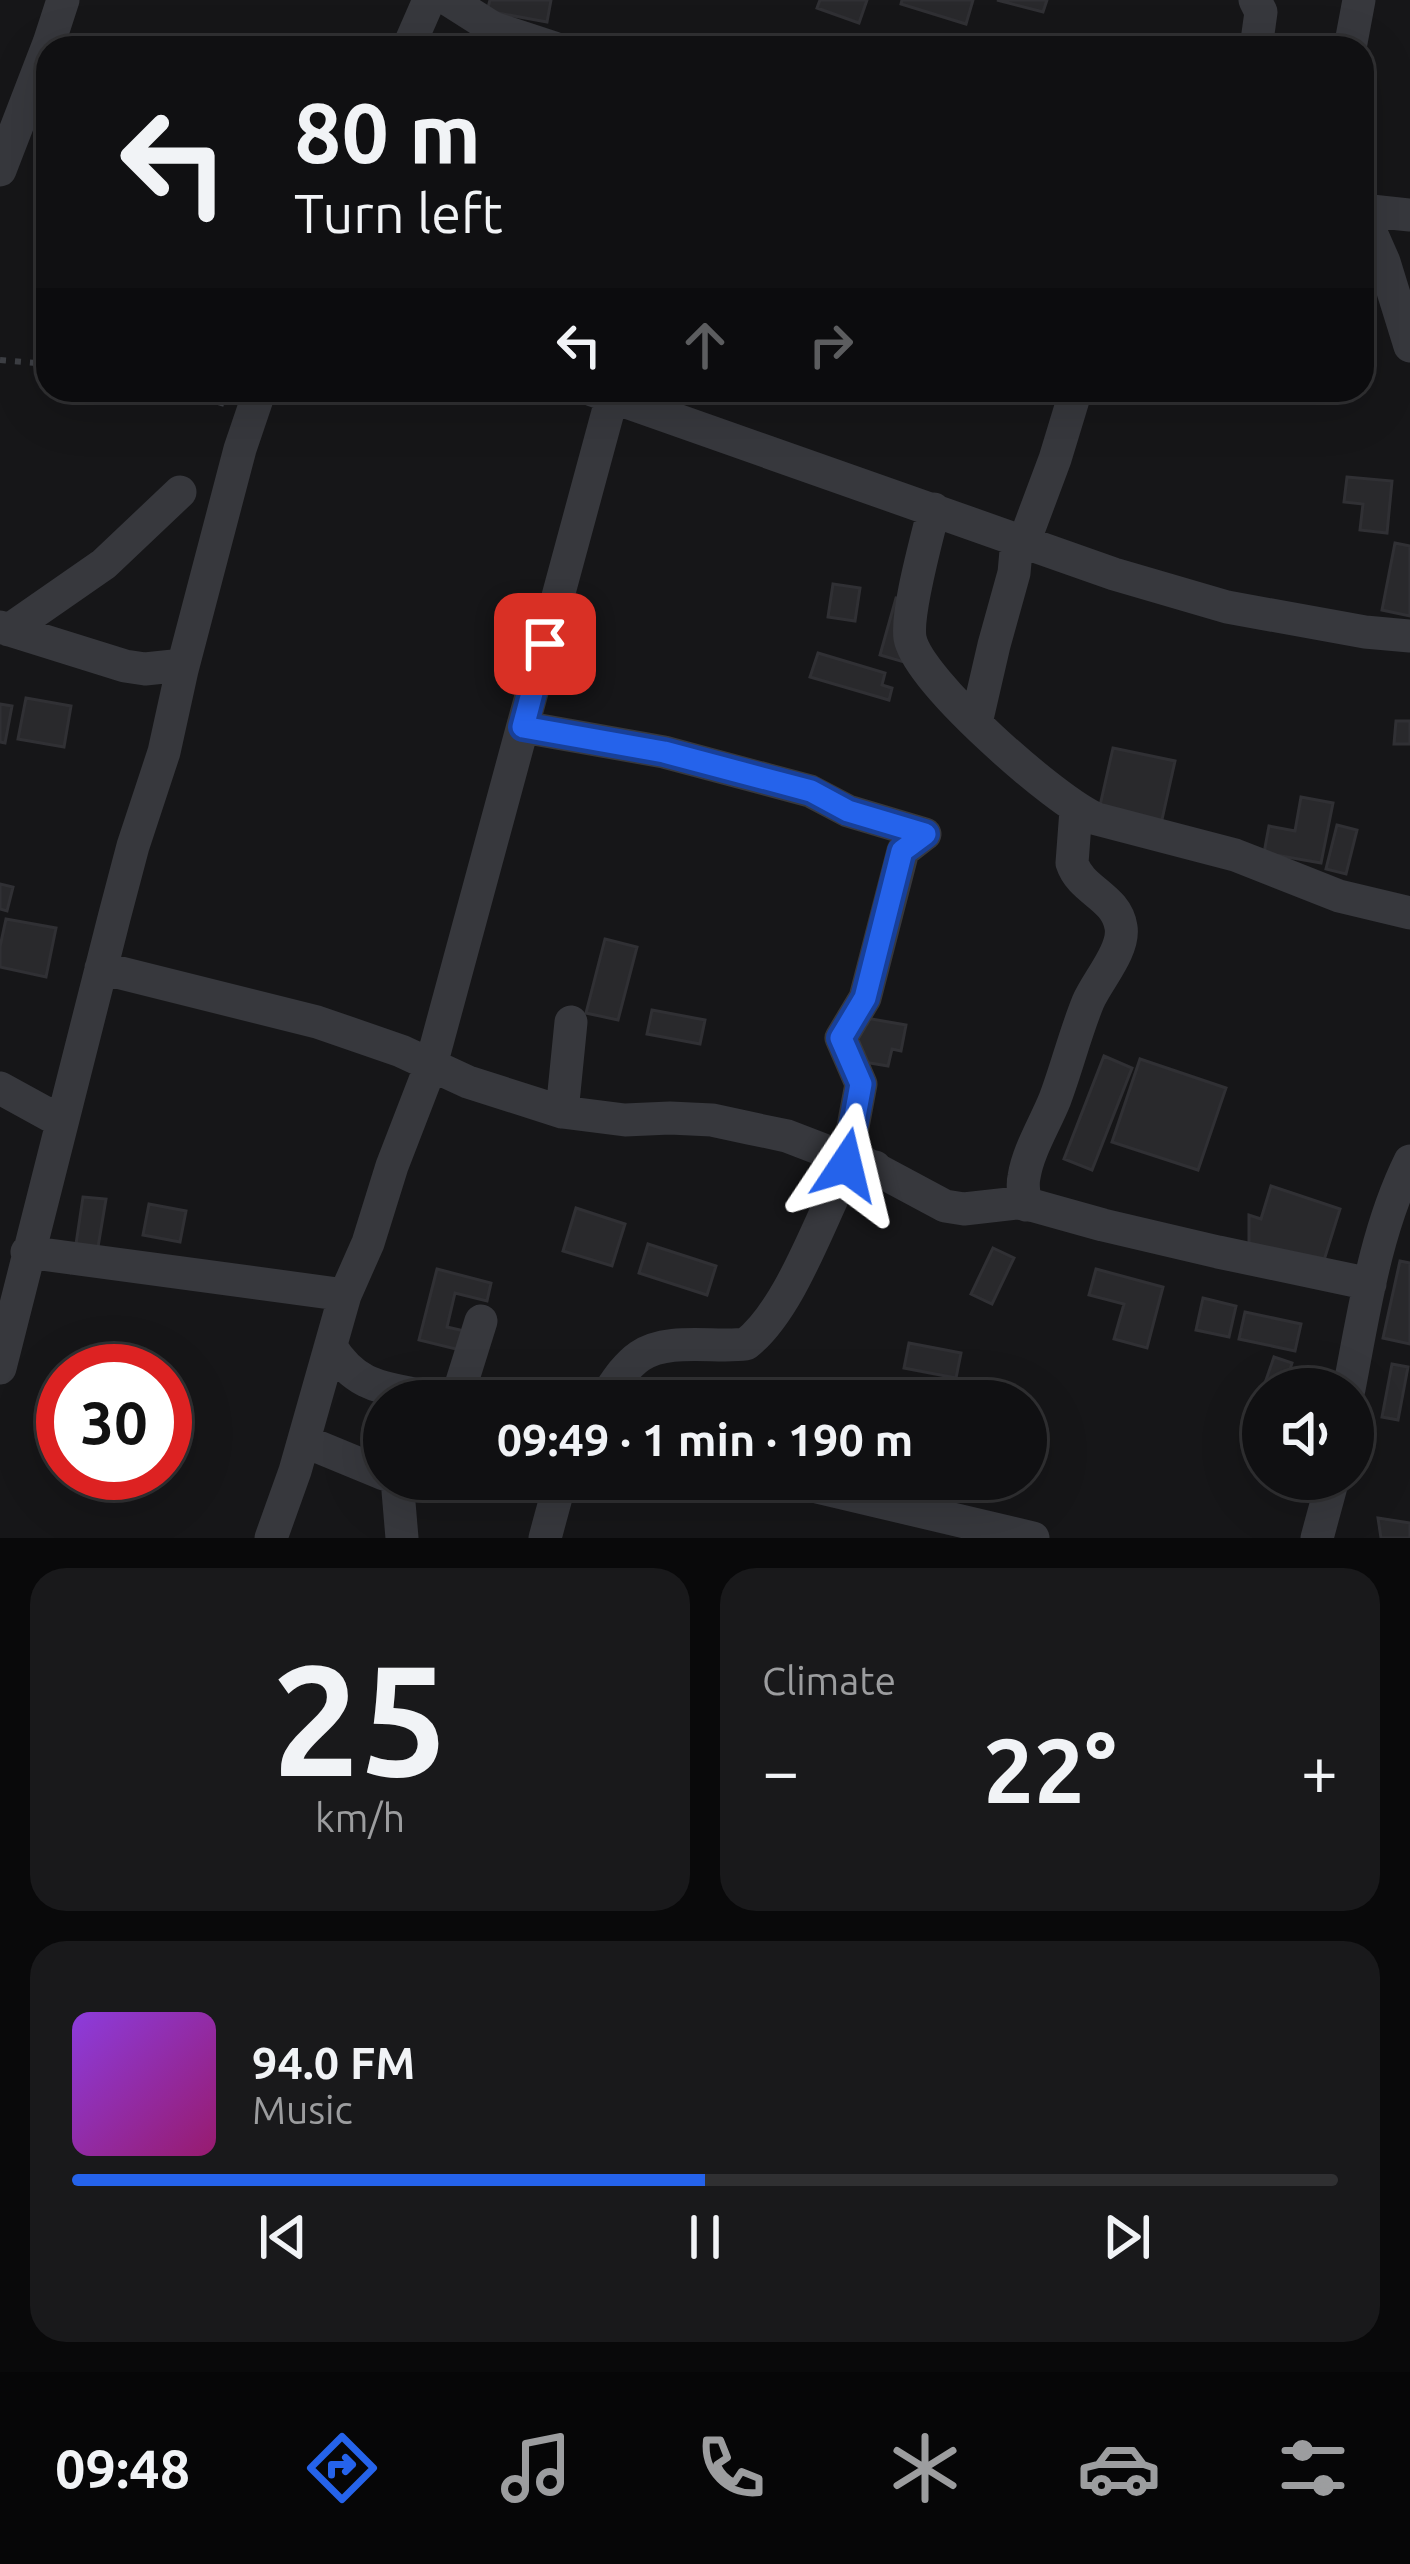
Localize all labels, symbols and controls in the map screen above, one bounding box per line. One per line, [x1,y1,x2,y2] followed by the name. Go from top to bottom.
[96,84,252,240] icon: left
[294,85,481,179] text: 80 m
[294,183,503,243] text: Turn left
[546,312,612,378] icon: left
[672,312,738,378] icon: ahead
[798,312,864,378] icon: right
[494,593,596,695] pin
[512,611,578,677] icon: arrive
[783,1102,909,1228] position arrow
[36,1344,192,1500] speed limit sign: 30
[1242,1368,1374,1500] map controls
[1242,1368,1374,1500] button: sound
[497,1414,913,1465] text: 09:49 · 1 min · 190 m
[272,1631,448,1805] text: 25
[762,1659,896,1702] text: Climate
[983,1719,1117,1820] text: 22°
[762,1733,799,1807] text: −
[1301,1733,1338,1807] text: +
[315,1796,405,1839] text: km/h
[252,2037,415,2088] text: 94.0 FM
[252,2088,353,2131] text: Music
[250,2204,316,2270] icon: previous
[672,2204,738,2270] icon: pause
[1094,2204,1160,2270] icon: next
[300,2426,384,2510] icon: directions
[494,2426,578,2510] icon: music
[689,2426,773,2510] icon: phone
[883,2426,967,2510] icon: climate
[1077,2426,1161,2510] icon: car
[1271,2426,1355,2510] icon: filters
[55,2438,190,2498] text: 09:48

